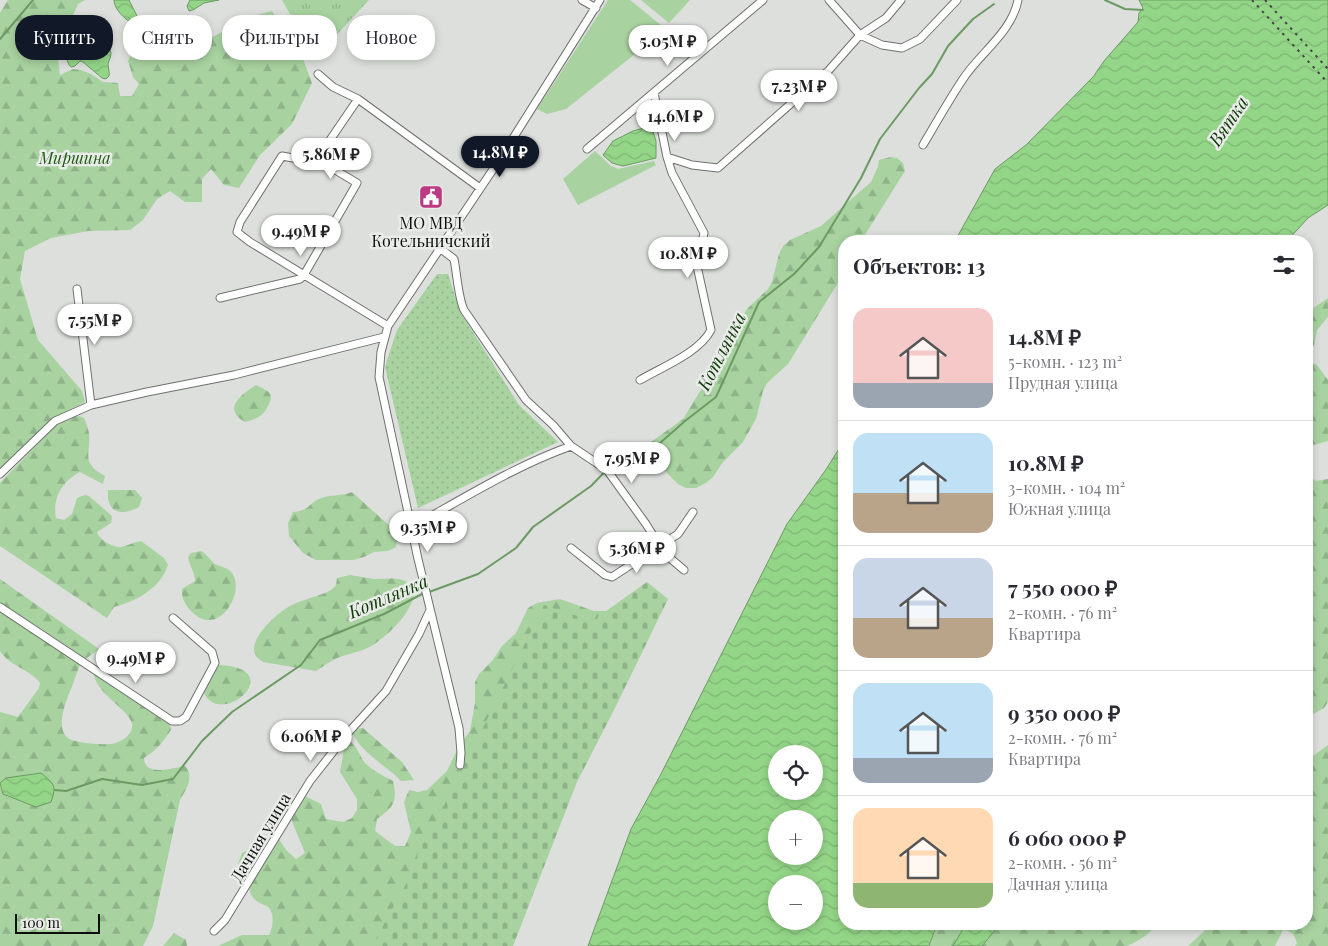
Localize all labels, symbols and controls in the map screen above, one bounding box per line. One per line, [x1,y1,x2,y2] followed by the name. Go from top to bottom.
[15,15,113,60] chip: Купить
[123,15,212,60] chip: Снять
[222,15,337,60] chip: Фильтры
[347,15,435,60] chip: Новое
[622,24,714,67] pin: 5.05M ₽
[639,30,697,51] text: 5.05M ₽
[753,70,845,112] pin: 7.23M ₽
[771,75,827,96] text: 7.23M ₽
[1202,91,1253,151] water label: Вятка
[629,100,721,142] pin: 14.6M ₽
[647,105,703,126] text: 14.6M ₽
[454,136,546,178] pin: 14.8M ₽
[285,138,377,180] pin: 5.86M ₽
[472,141,528,162] text: 14.8M ₽
[302,143,360,164] text: 5.86M ₽
[38,147,111,168] park label: Миршина
[418,184,444,210] public building icon: МО МВД Котельничский
[371,212,491,251] place label: МО МВД Котельничский
[255,214,347,257] pin: 9.49M ₽
[272,220,330,241] text: 9.49M ₽
[642,236,734,279] pin: 10.8M ₽
[659,242,717,263] text: 10.8M ₽
[853,251,985,279] text: Объектов: 13
[1270,251,1298,279] icon: filters
[49,304,141,346] pin: 7.55M ₽
[691,308,751,395] water label: Котлянка
[68,309,122,330] text: 7.55M ₽
[1008,322,1081,350] text: 14.8M ₽
[893,328,953,388] icon: home
[1008,351,1122,372] text: 5-комн. · 123 m²
[1008,372,1118,393] text: Прудная улица
[586,442,678,484] pin: 7.95M ₽
[605,447,659,468] text: 7.95M ₽
[1008,448,1084,476] text: 10.8M ₽
[893,453,953,513] icon: home
[1008,477,1125,498] text: 3-комн. · 104 m²
[1008,498,1111,519] text: Южная улица
[382,510,474,553] pin: 9.35M ₽
[400,516,456,537] text: 9.35M ₽
[591,532,683,574] pin: 5.36M ₽
[609,537,665,558] text: 5.36M ₽
[343,568,432,624] water label: Котлянка
[1008,573,1117,601] text: 7 550 000 ₽
[893,578,953,638] icon: home
[1008,602,1117,623] text: 2-комн. · 76 m²
[1008,623,1081,644] text: Квартира
[90,642,182,684] pin: 9.49M ₽
[107,647,165,668] text: 9.49M ₽
[1008,698,1120,726] text: 9 350 000 ₽
[893,703,953,763] icon: home
[265,720,357,762] pin: 6.06M ₽
[281,725,341,746] text: 6.06M ₽
[1008,727,1117,748] text: 2-комн. · 76 m²
[768,745,823,930] map controls
[768,745,823,800] button: locate
[1008,748,1081,769] text: Квартира
[225,789,295,885] street label: Дачная улица
[768,810,823,865] button: +
[1008,823,1126,851] text: 6 060 000 ₽
[893,828,953,888] icon: home
[1008,852,1117,873] text: 2-комн. · 56 m²
[1008,873,1108,894] text: Дачная улица
[768,875,823,930] button: −
[15,911,100,934] scale bar
[22,913,60,932] text: 100 m

